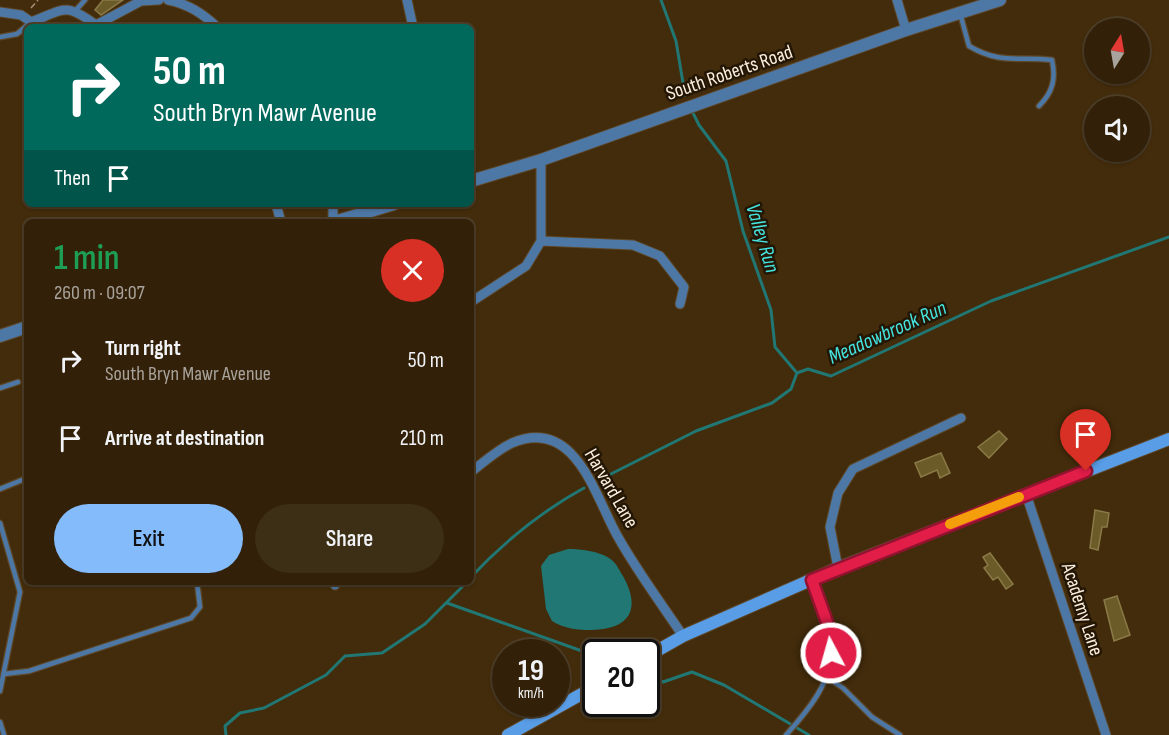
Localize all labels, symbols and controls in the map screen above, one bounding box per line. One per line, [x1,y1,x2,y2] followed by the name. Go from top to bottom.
[1084,18,1150,84] north arrow
[1084,18,1150,162] map controls
[663,40,796,106] street label: South Roberts Road
[153,46,226,97] text: 50 m
[54,48,132,126] icon: right
[1084,96,1150,162] button: sound
[153,97,377,129] text: South Bryn Mawr Avenue
[102,162,135,195] icon: arrive
[54,165,90,192] text: Then
[740,201,785,276] water label: Valley Run
[54,237,119,280] text: 1 min
[381,239,444,302] button: close
[54,281,145,305] text: 260 m · 09:07
[824,295,950,370] water label: Meadowbrook Run
[105,335,181,362] text: Turn right
[54,344,87,377] icon: right
[408,347,444,374] text: 50 m
[105,362,271,386] text: South Bryn Mawr Avenue
[1060,409,1111,471] pin
[1069,418,1102,451] icon: arrive
[54,422,87,455] icon: arrive
[105,425,264,452] text: Arrive at destination
[400,425,444,452] text: 210 m
[579,445,643,532] street label: Harvard Lane
[54,504,243,573] button: Exit
[255,504,444,573] button: Share
[1055,559,1108,659] street label: Academy Lane
[799,621,863,685] position arrow
[582,639,660,717] speed limit sign: 20
[518,653,544,689] text: 19
[518,684,544,703] text: km/h

